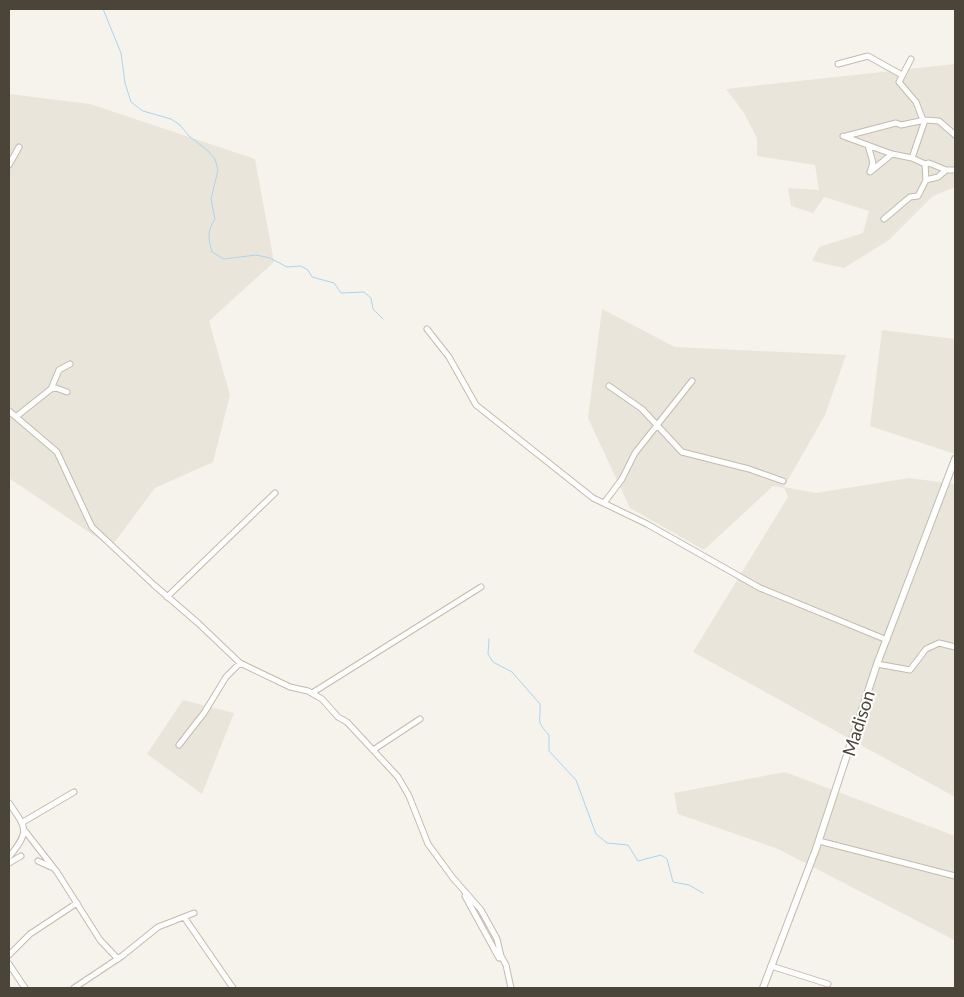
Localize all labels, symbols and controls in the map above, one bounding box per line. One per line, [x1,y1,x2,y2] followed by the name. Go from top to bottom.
[837,687,879,759] street label: Madison

